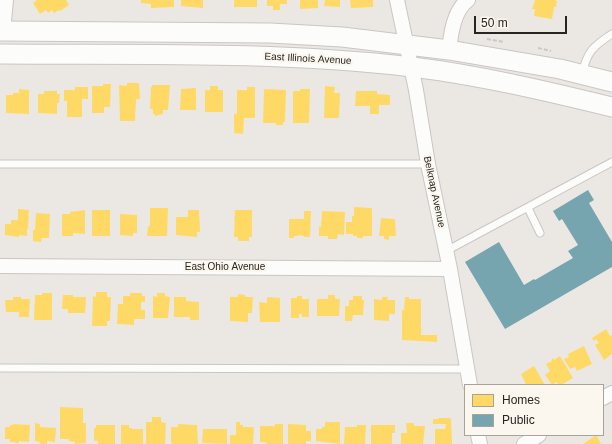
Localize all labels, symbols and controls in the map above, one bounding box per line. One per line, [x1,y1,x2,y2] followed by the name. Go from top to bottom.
[476,8,569,34] scale bar
[481,16,508,30] text: 50 m
[264,51,352,67] street label: East Illinois Avenue
[421,155,447,229] street label: Belknap Avenue
[185,261,265,273] street label: East Ohio Avenue
[464,384,604,436] legend
[502,393,540,407] text: Homes
[502,413,535,427] text: Public

